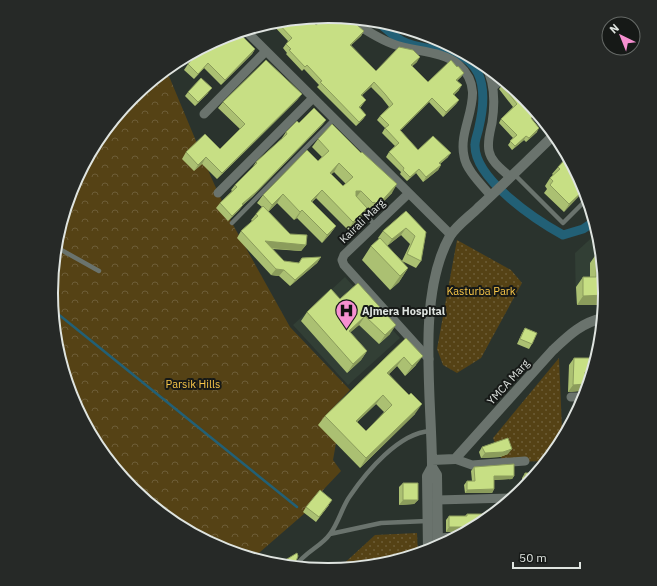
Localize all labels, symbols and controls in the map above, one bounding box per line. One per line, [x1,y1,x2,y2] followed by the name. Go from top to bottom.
[601,16,641,56] north arrow
[606,21,622,37] text: N
[336,196,388,246] street label: Kairali Marg
[446,284,516,298] park label: Kasturba Park
[333,298,359,331] hospital icon: Ajmera Hospital
[362,304,446,318] place label: Ajmera Hospital
[484,356,532,408] street label: YMCA Marg
[166,377,220,391] park label: Parsik Hills
[513,544,580,570] scale bar
[519,550,547,565] text: 50 m

